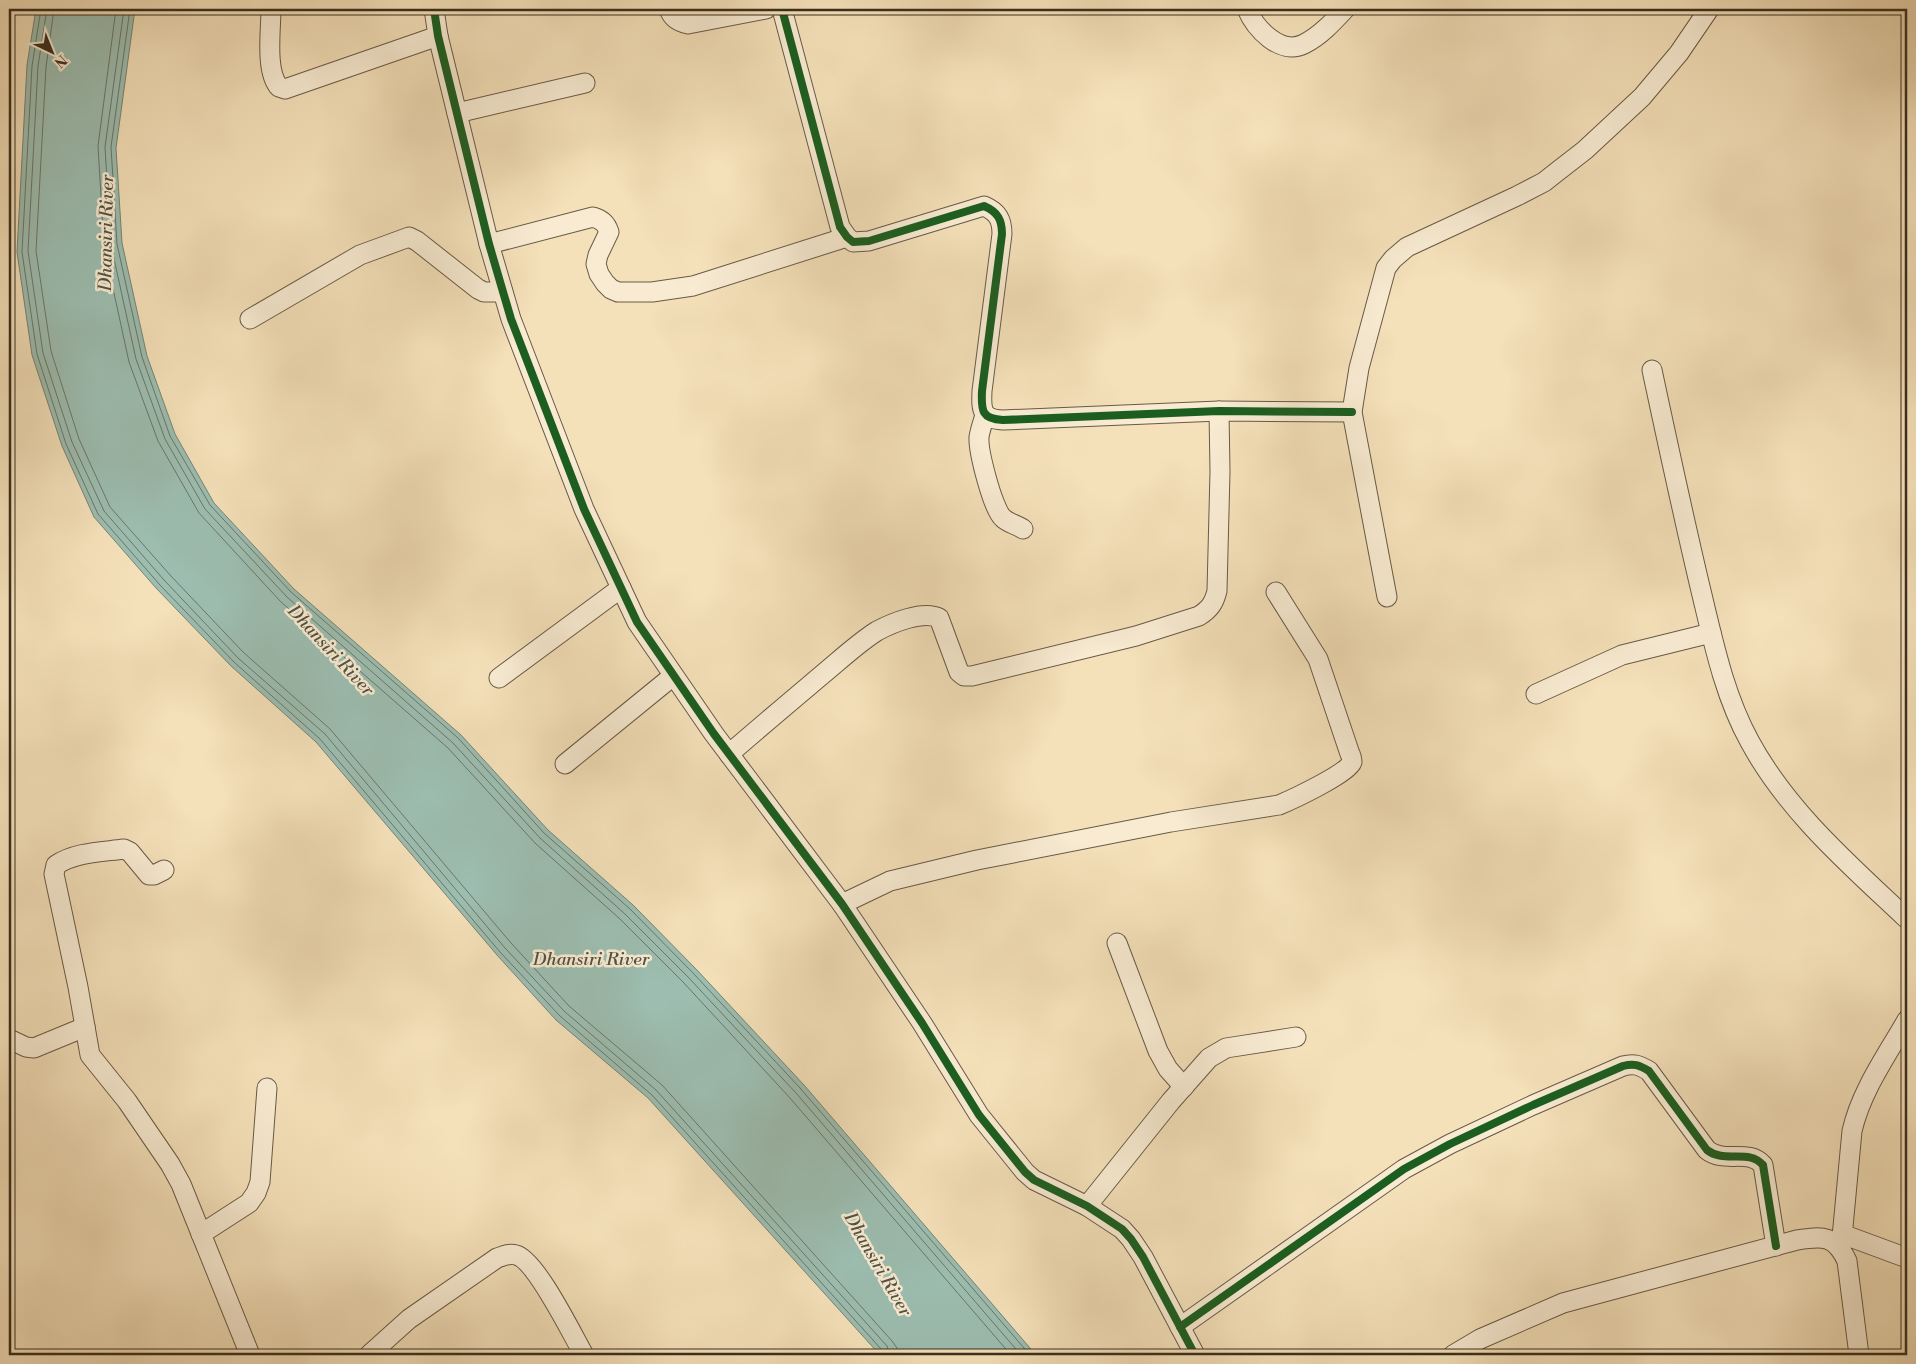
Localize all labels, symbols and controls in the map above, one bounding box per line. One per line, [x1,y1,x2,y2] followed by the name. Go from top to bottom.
[28,28,78,78] north arrow
[50,50,70,71] text: N
[94,174,119,293] water label: Dhansiri River
[282,599,379,701] water label: Dhansiri River
[532,948,650,971] water label: Dhansiri River
[838,1207,917,1321] water label: Dhansiri River

